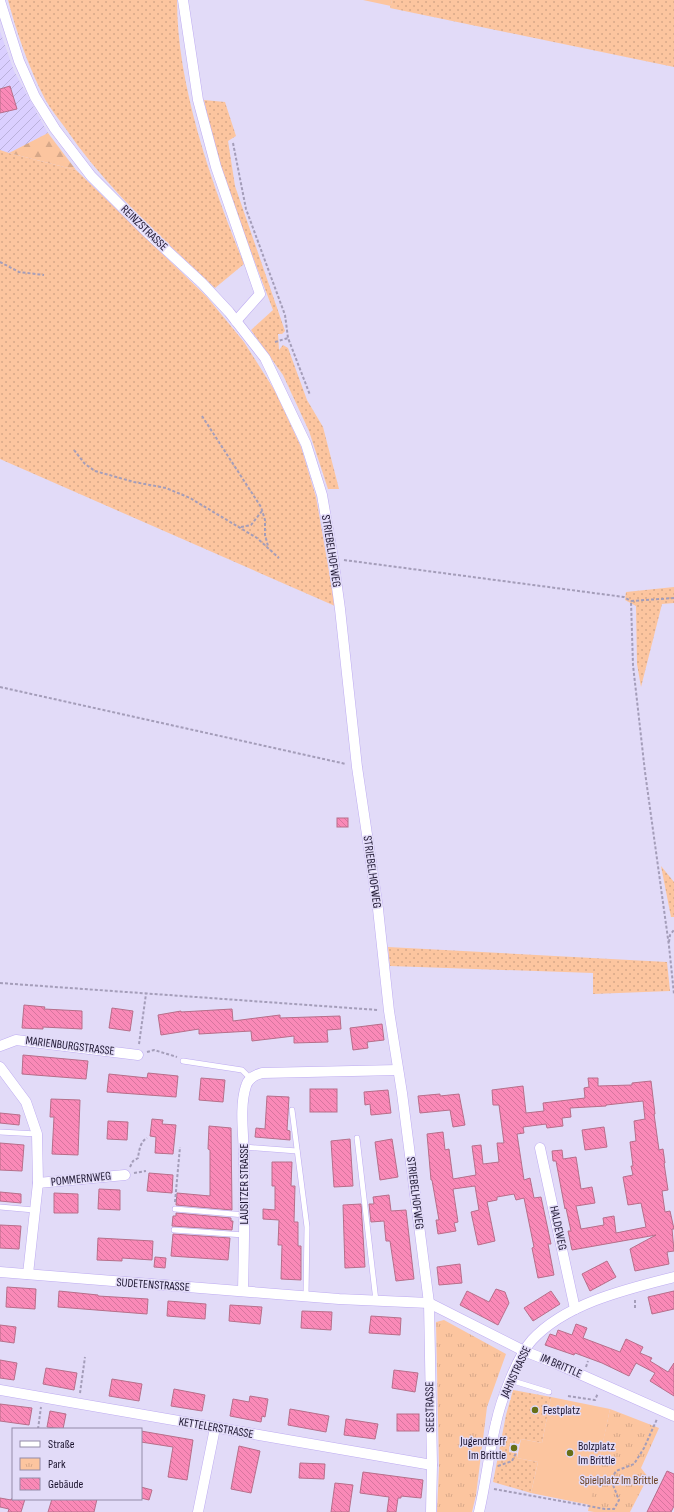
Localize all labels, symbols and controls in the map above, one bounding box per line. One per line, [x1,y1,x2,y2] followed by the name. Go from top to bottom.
[117,202,171,254] street label: REINZSTRASSE
[318,514,344,588] street label: STRIEBELHOFWEG
[359,835,385,909] street label: STRIEBELHOFWEG
[25,1033,115,1059] street label: MARIENBURGSTRASSE
[237,1144,252,1224] street label: LAUSITZER STRASSE
[403,1156,427,1230] street label: STRIEBELHOFWEG
[50,1168,112,1190] street label: POMMERNWEG
[546,1204,570,1252] street label: HALDEWEG
[116,1275,190,1295] street label: SUDETENSTRASSE
[497,1344,535,1401] street label: JAHNSTRASSE
[538,1351,584,1382] street label: IM BRITTLE
[422,1382,438,1432] street label: SEESTRASSE
[543,1403,581,1418] place label: Festplatz
[530,1405,540,1415] marker: Festplatz
[178,1414,255,1442] street label: KETTELERSTRASSE
[12,1428,142,1500] legend
[459,1434,506,1463] place label: Jugendtreff Im Brittle
[48,1437,75,1452] text: Straße
[578,1439,616,1468] place label: Bolzplatz Im Brittle
[509,1443,519,1453] marker: Jugendtreff Im Brittle
[565,1448,575,1458] marker: Bolzplatz Im Brittle
[48,1457,66,1472] text: Park
[580,1473,658,1488] park label: Spielplatz Im Brittle
[48,1477,83,1492] text: Gebäude

